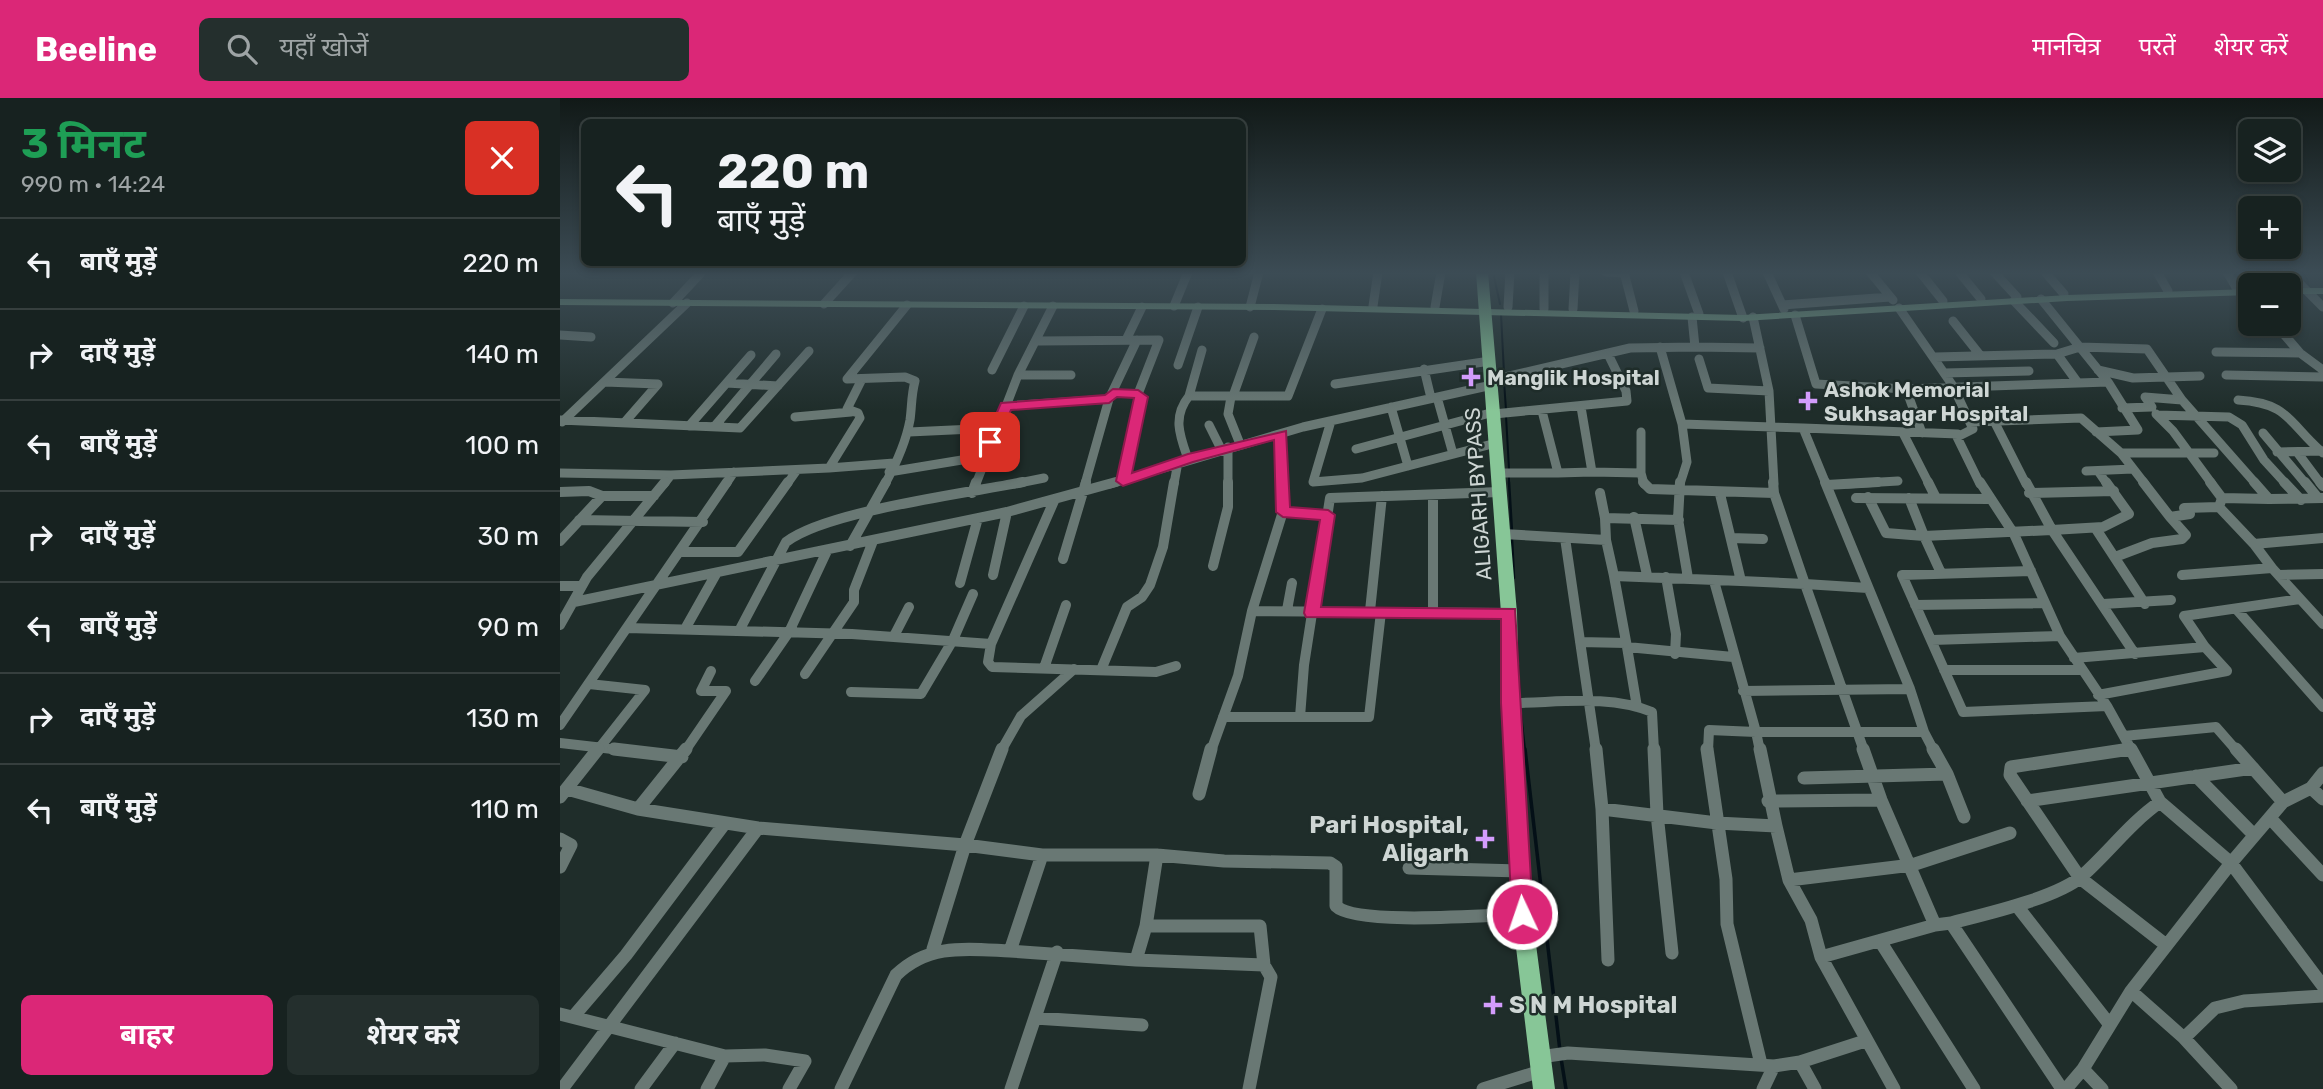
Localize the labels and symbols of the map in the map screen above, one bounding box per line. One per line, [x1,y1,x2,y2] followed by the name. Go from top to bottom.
[1487,365,1660,390] place label: Manglik Hospital
[1461,367,1481,387] marker: Manglik Hospital
[1824,377,2028,426] place label: Ashok Memorial Sukhsagar Hospital
[1798,391,1818,411] marker: Ashok Memorial Sukhsagar Hospital
[1459,407,1497,581] street label: ALIGARH BYPASS
[960,412,1020,472] pin
[1309,811,1469,867] place label: Pari Hospital, Aligarh
[1475,829,1495,849] marker: Pari Hospital, Aligarh
[1485,877,1559,951] position arrow
[1509,991,1677,1019] place label: S N M Hospital
[1483,995,1503,1015] marker: S N M Hospital

